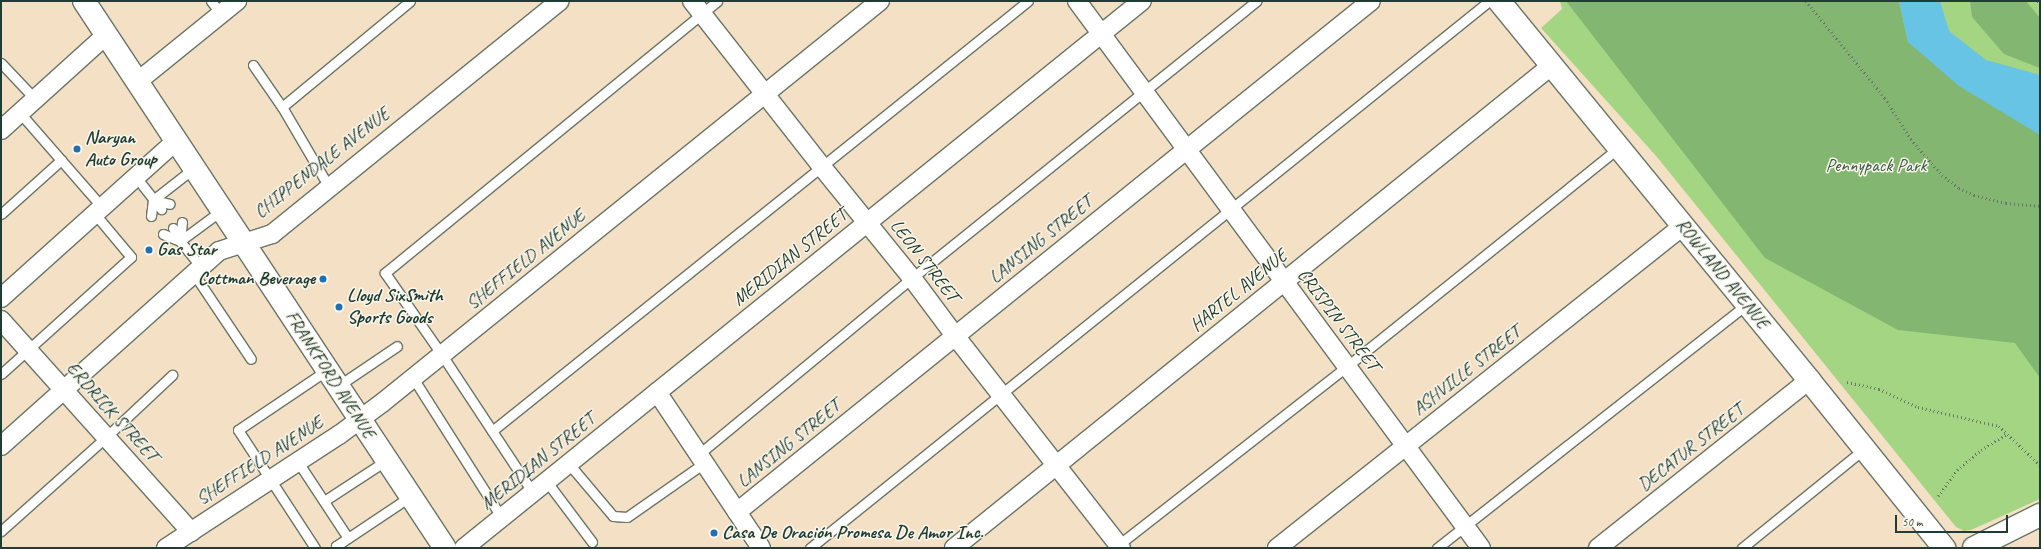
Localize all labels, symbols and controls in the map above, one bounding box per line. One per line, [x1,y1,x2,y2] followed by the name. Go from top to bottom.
[249,103,395,223] street label: CHIPPENDALE AVENUE
[85,127,157,171] place label: Naryan Auto Group
[72,144,82,154] marker: Naryan Auto Group
[1825,155,1927,177] park label: Pennypack Park
[985,191,1097,289] street label: LANSING STREET
[462,205,590,315] street label: SHEFFIELD AVENUE
[728,205,852,311] street label: MERIDIAN STREET
[1670,214,1774,334] street label: ROWLAND AVENUE
[885,215,963,307] street label: LEON STREET
[157,239,217,261] place label: Gas Star
[144,245,154,255] marker: Gas Star
[1186,245,1292,337] street label: HARTEL AVENUE
[1292,264,1384,376] street label: CRISPIN STREET
[198,268,315,290] place label: Cottman Beverage
[318,274,328,284] marker: Cottman Beverage
[347,285,444,329] place label: Lloyd SixSmith Sports Goods
[334,302,344,312] marker: Lloyd SixSmith Sports Goods
[280,306,380,444] street label: FRANKFORD AVENUE
[1408,322,1526,420] street label: ASHVILLE STREET
[61,357,163,467] street label: ERDRICK STREET
[733,395,845,493] street label: LANSING STREET
[1634,400,1748,496] street label: DECATUR STREET
[476,409,600,515] street label: MERIDIAN STREET
[192,411,328,511] street label: SHEFFIELD AVENUE
[1897,507,2010,533] scale bar
[1902,514,1922,530] text: 50 m
[722,522,984,544] place label: Casa De Oración Promesa De Amor Inc.
[709,528,719,538] marker: Casa De Oración Promesa De Amor Inc.

